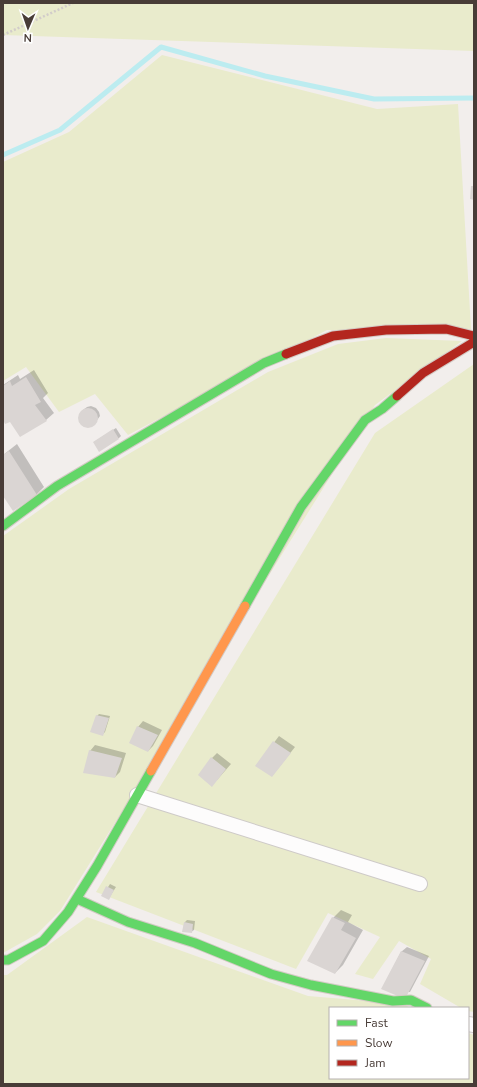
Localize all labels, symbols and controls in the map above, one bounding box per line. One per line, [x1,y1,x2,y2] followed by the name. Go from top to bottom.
[8,8,48,48] north arrow
[23,30,32,45] text: N
[329,1007,469,1079] legend
[365,1015,388,1031] text: Fast
[365,1035,393,1051] text: Slow
[364,1055,386,1071] text: Jam

